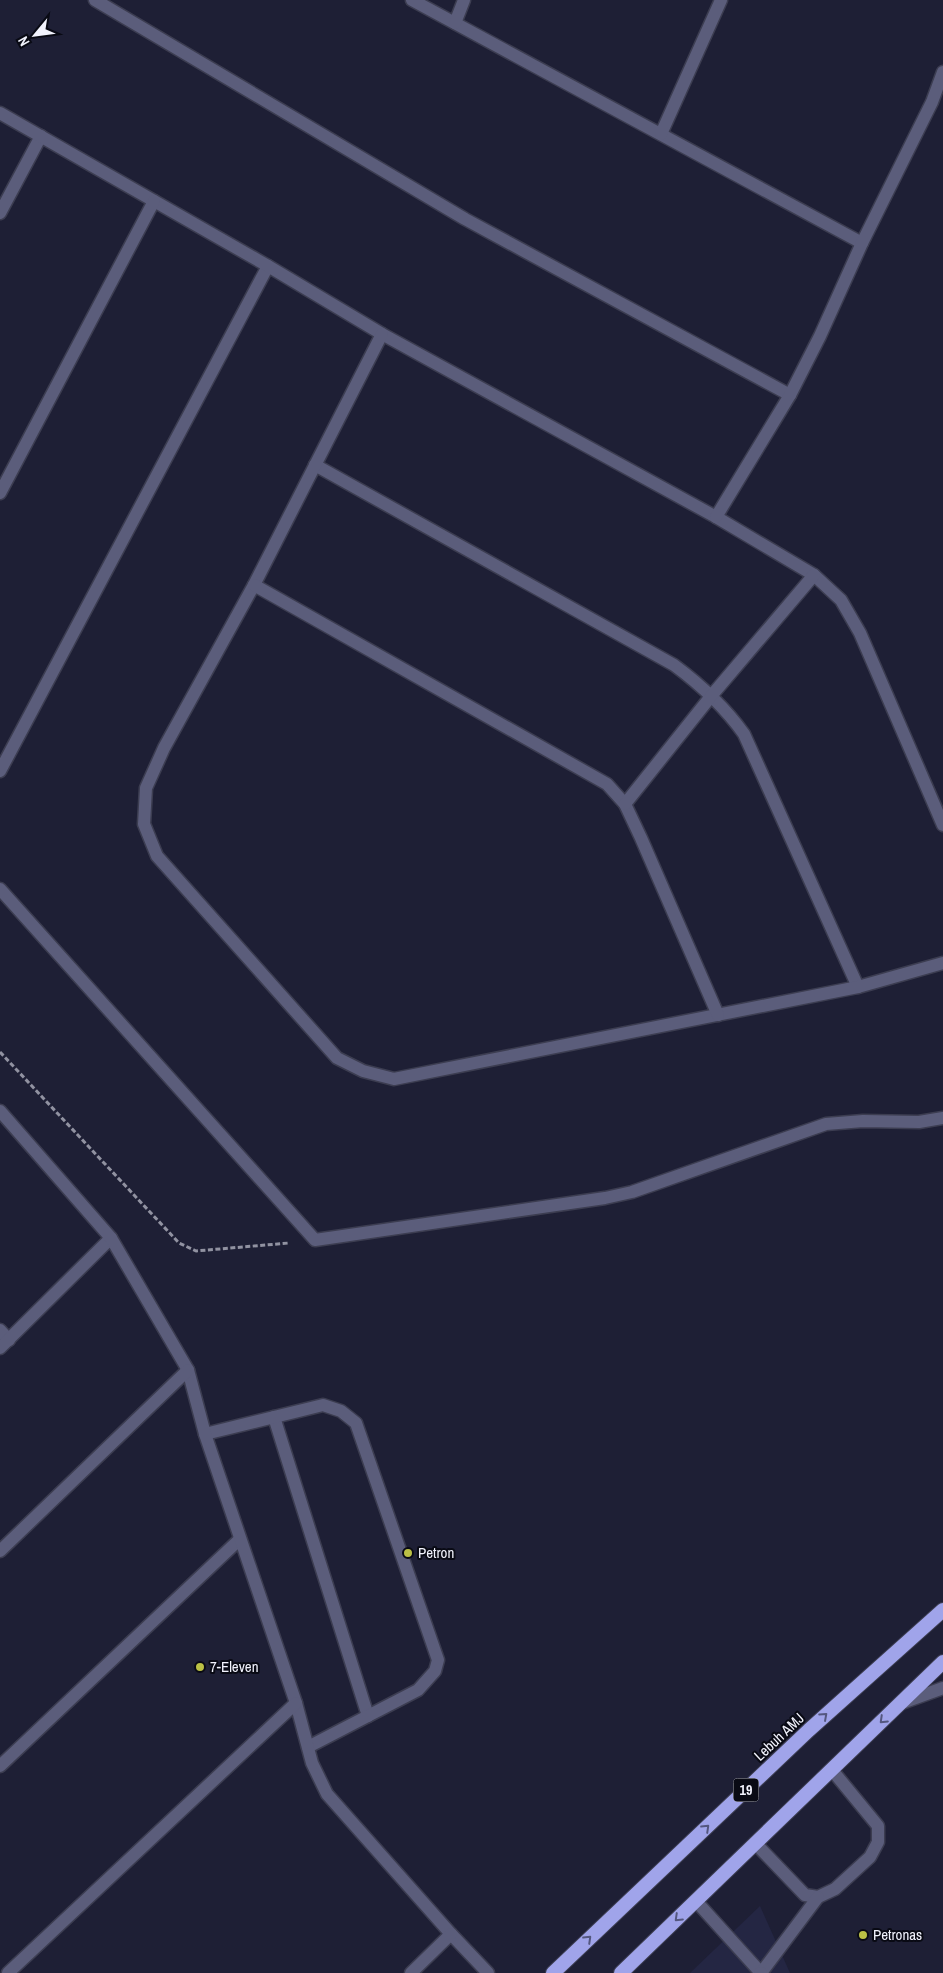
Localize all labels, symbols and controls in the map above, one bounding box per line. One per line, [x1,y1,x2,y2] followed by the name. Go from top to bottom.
[10,10,60,60] north arrow
[14,33,34,49] text: N
[418,1542,454,1563] place label: Petron
[402,1547,414,1559] marker: Petron
[210,1656,259,1677] place label: 7-Eleven
[194,1661,206,1673] marker: 7-Eleven
[749,1708,808,1765] street label: Lebuh AMJ
[819,1713,828,1722] one-way arrow
[879,1714,888,1723] one-way arrow
[734,1778,758,1802] road number: 19
[701,1824,710,1833] one-way arrow
[674,1912,683,1921] one-way arrow
[873,1924,922,1945] place label: Petronas
[857,1929,869,1941] marker: Petronas
[583,1936,592,1945] one-way arrow

